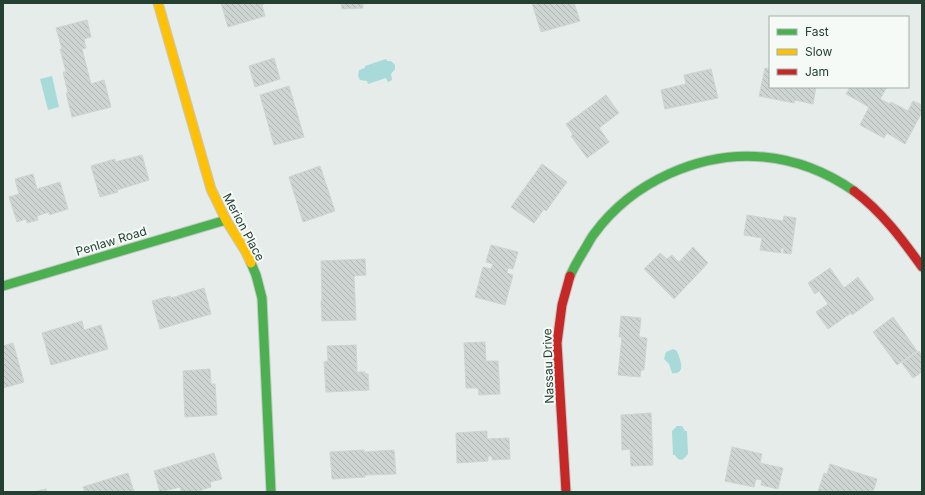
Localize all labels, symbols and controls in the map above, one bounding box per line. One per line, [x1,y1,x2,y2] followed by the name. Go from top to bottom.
[769,16,909,88] legend
[805,24,829,39] text: Fast
[805,44,833,59] text: Slow
[805,64,829,79] text: Jam
[220,191,268,263] street label: Merion Place
[74,223,148,259] street label: Penlaw Road
[539,328,557,404] street label: Nassau Drive

